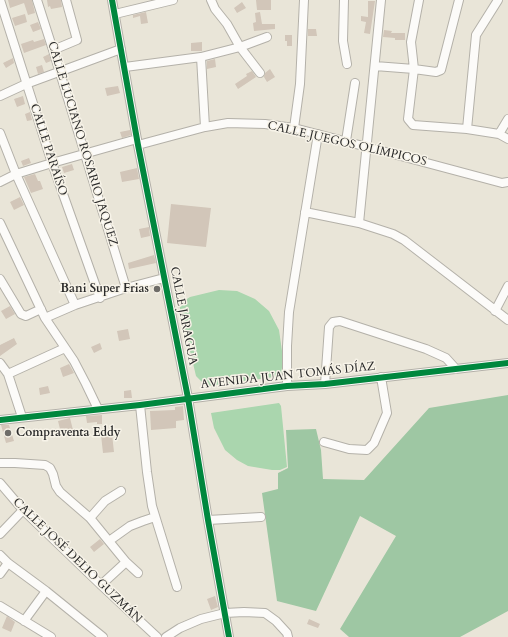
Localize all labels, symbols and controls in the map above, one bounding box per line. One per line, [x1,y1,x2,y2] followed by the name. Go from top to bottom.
[44,40,120,248] street label: CALLE LUCIANO ROSARIO JAQUEZ
[26,102,70,198] street label: CALLE PARAÍSO
[266,119,428,169] street label: CALLE JUEGOS OLÍMPICOS
[166,265,200,367] street label: CALLE JARAGUA
[60,282,149,296] place label: Bani Super Frias
[152,284,162,294] marker: Bani Super Frias
[200,360,376,392] street label: AVENIDA JUAN TOMÁS DÍAZ
[16,426,121,440] place label: Compraventa Eddy
[3,428,13,438] marker: Compraventa Eddy
[9,495,145,627] street label: CALLE JOSÉ DELIO GUZMÁN

